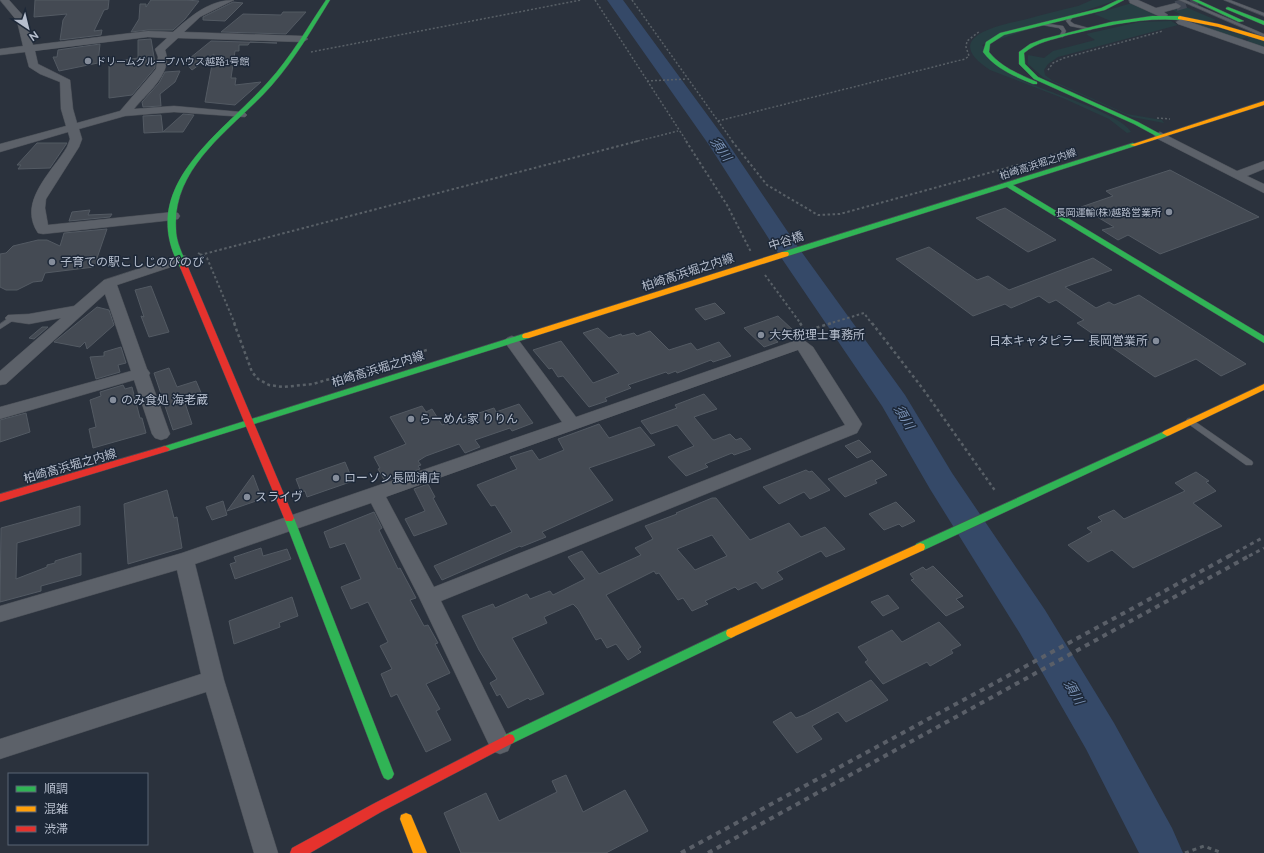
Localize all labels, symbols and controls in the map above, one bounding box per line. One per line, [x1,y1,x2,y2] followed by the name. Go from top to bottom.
[8,8,48,48] north arrow
[26,28,41,44] text: N
[83,56,93,66] marker: ドリームグループハウス越路1号館
[96,56,249,67] place label: ドリームグループハウス越路1号館
[707,134,736,166] water label: 須川
[998,146,1078,182] street label: 柏崎高浜堀之内線
[1056,207,1161,218] place label: 長岡運輸(株)越路営業所
[1164,207,1174,217] marker: 長岡運輸(株)越路営業所
[767,229,805,253] street label: 中谷橋
[640,251,736,293] street label: 柏崎高浜堀之内線
[60,255,204,269] place label: 子育ての駅こしじのびのび
[47,257,57,267] marker: 子育ての駅こしじのびのび
[769,328,865,342] place label: 大矢税理士事務所
[756,330,766,340] marker: 大矢税理士事務所
[989,334,1148,348] place label: 日本キャタピラー 長岡営業所
[1151,336,1161,346] marker: 日本キャタピラー 長岡営業所
[330,348,426,390] street label: 柏崎高浜堀之内線
[121,393,208,407] place label: のみ食処 海老蔵
[108,395,118,405] marker: のみ食処 海老蔵
[891,402,918,434] water label: 須川
[419,412,518,426] place label: らーめん家 りりん
[406,414,416,424] marker: らーめん家 りりん
[22,446,118,486] street label: 柏崎高浜堀之内線
[344,471,440,485] place label: ローソン長岡浦店
[331,473,341,483] marker: ローソン長岡浦店
[255,490,303,504] place label: スライヴ
[242,492,252,502] marker: スライヴ
[1061,677,1088,709] water label: 須川
[8,773,148,845] legend
[44,782,68,796] text: 順調
[44,802,68,816] text: 混雑
[44,822,68,836] text: 渋滞

